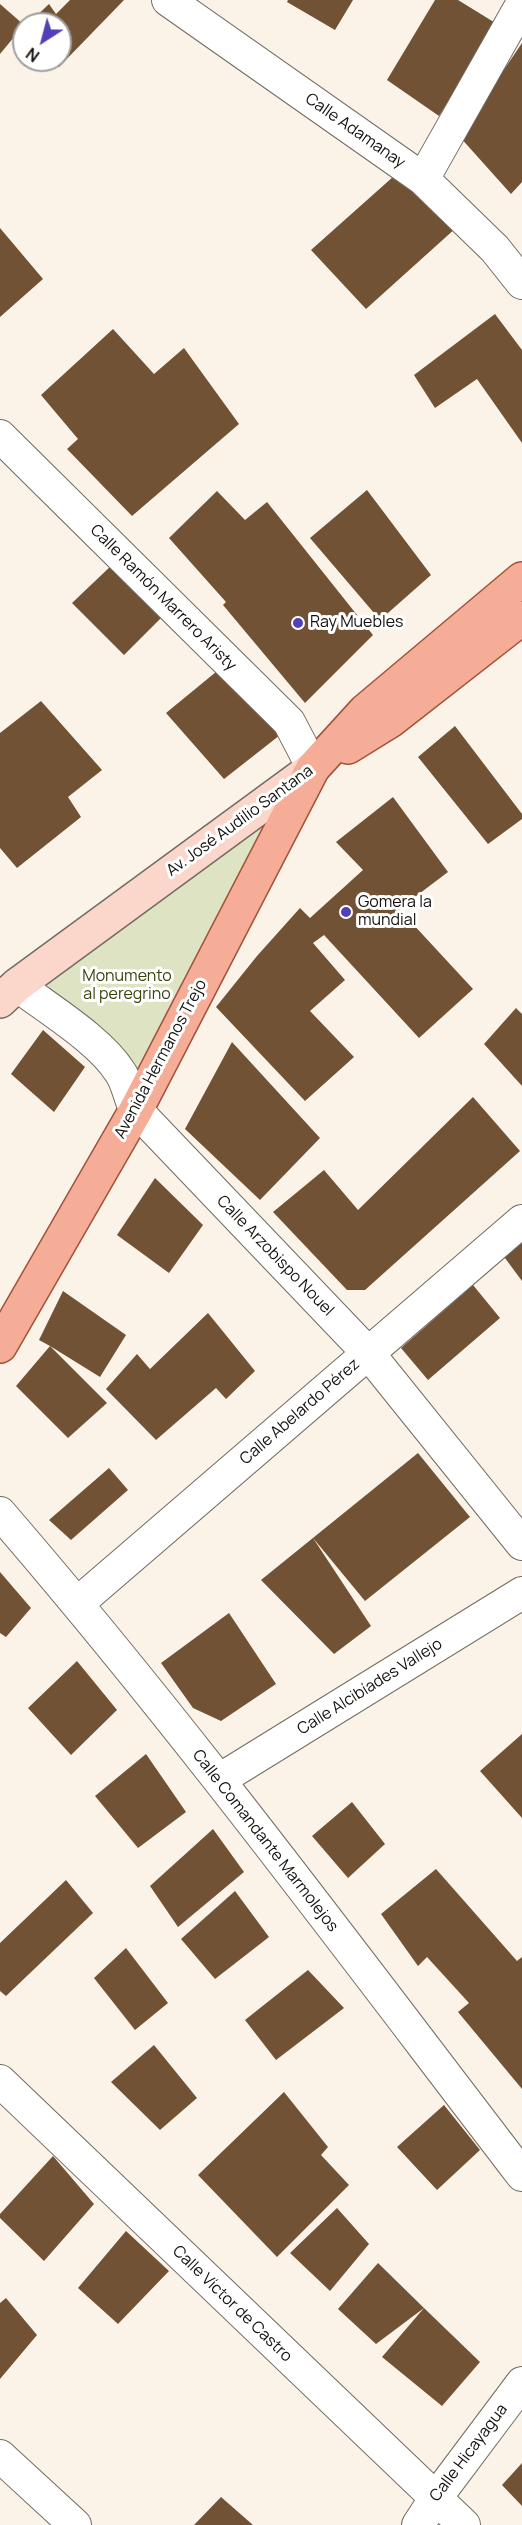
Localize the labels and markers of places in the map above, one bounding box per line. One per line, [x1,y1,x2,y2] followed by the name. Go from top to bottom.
[310,613,403,633] place label: Ray Muebles
[291,616,305,630] marker: Ray Muebles
[358,893,432,931] place label: Gomera la mundial
[339,905,353,919] marker: Gomera la mundial

